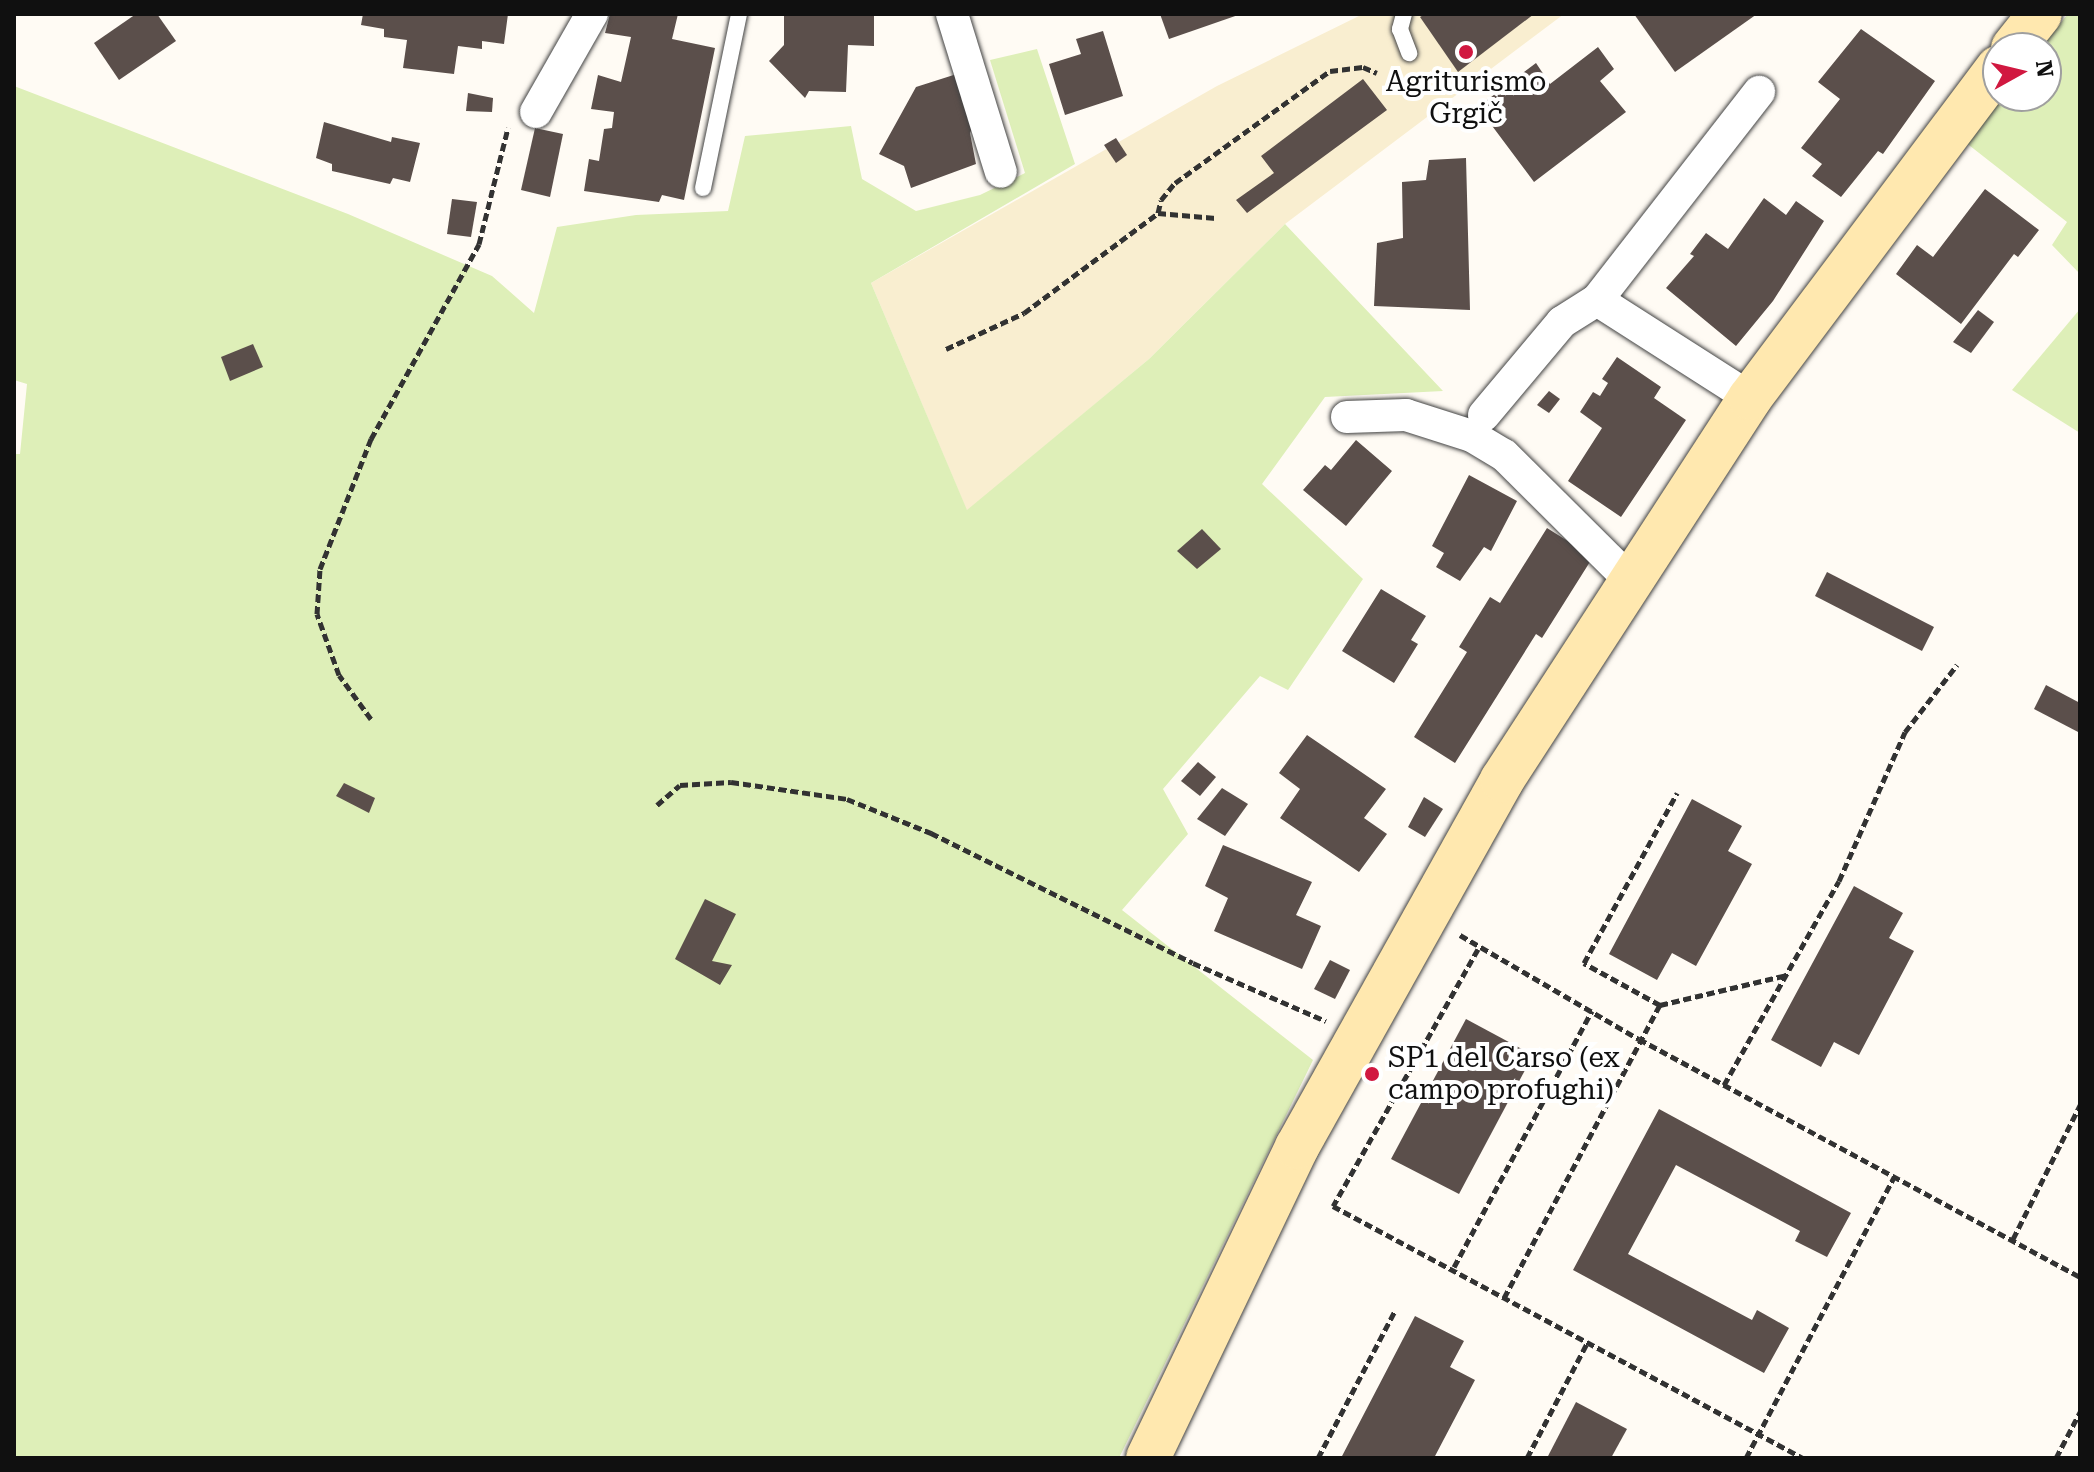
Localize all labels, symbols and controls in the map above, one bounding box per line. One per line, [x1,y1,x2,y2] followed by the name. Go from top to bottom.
[1982,32,2062,112] north arrow
[1457,43,1475,61] marker: Agriturismo Grgič
[2031,59,2058,79] text: N
[1386,65,1546,131] place label: Agriturismo Grgič
[1388,1041,1620,1107] place label: SP1 del Carso (ex campo profughi)
[1363,1065,1381,1083] marker: SP1 del Carso (ex campo profughi)

